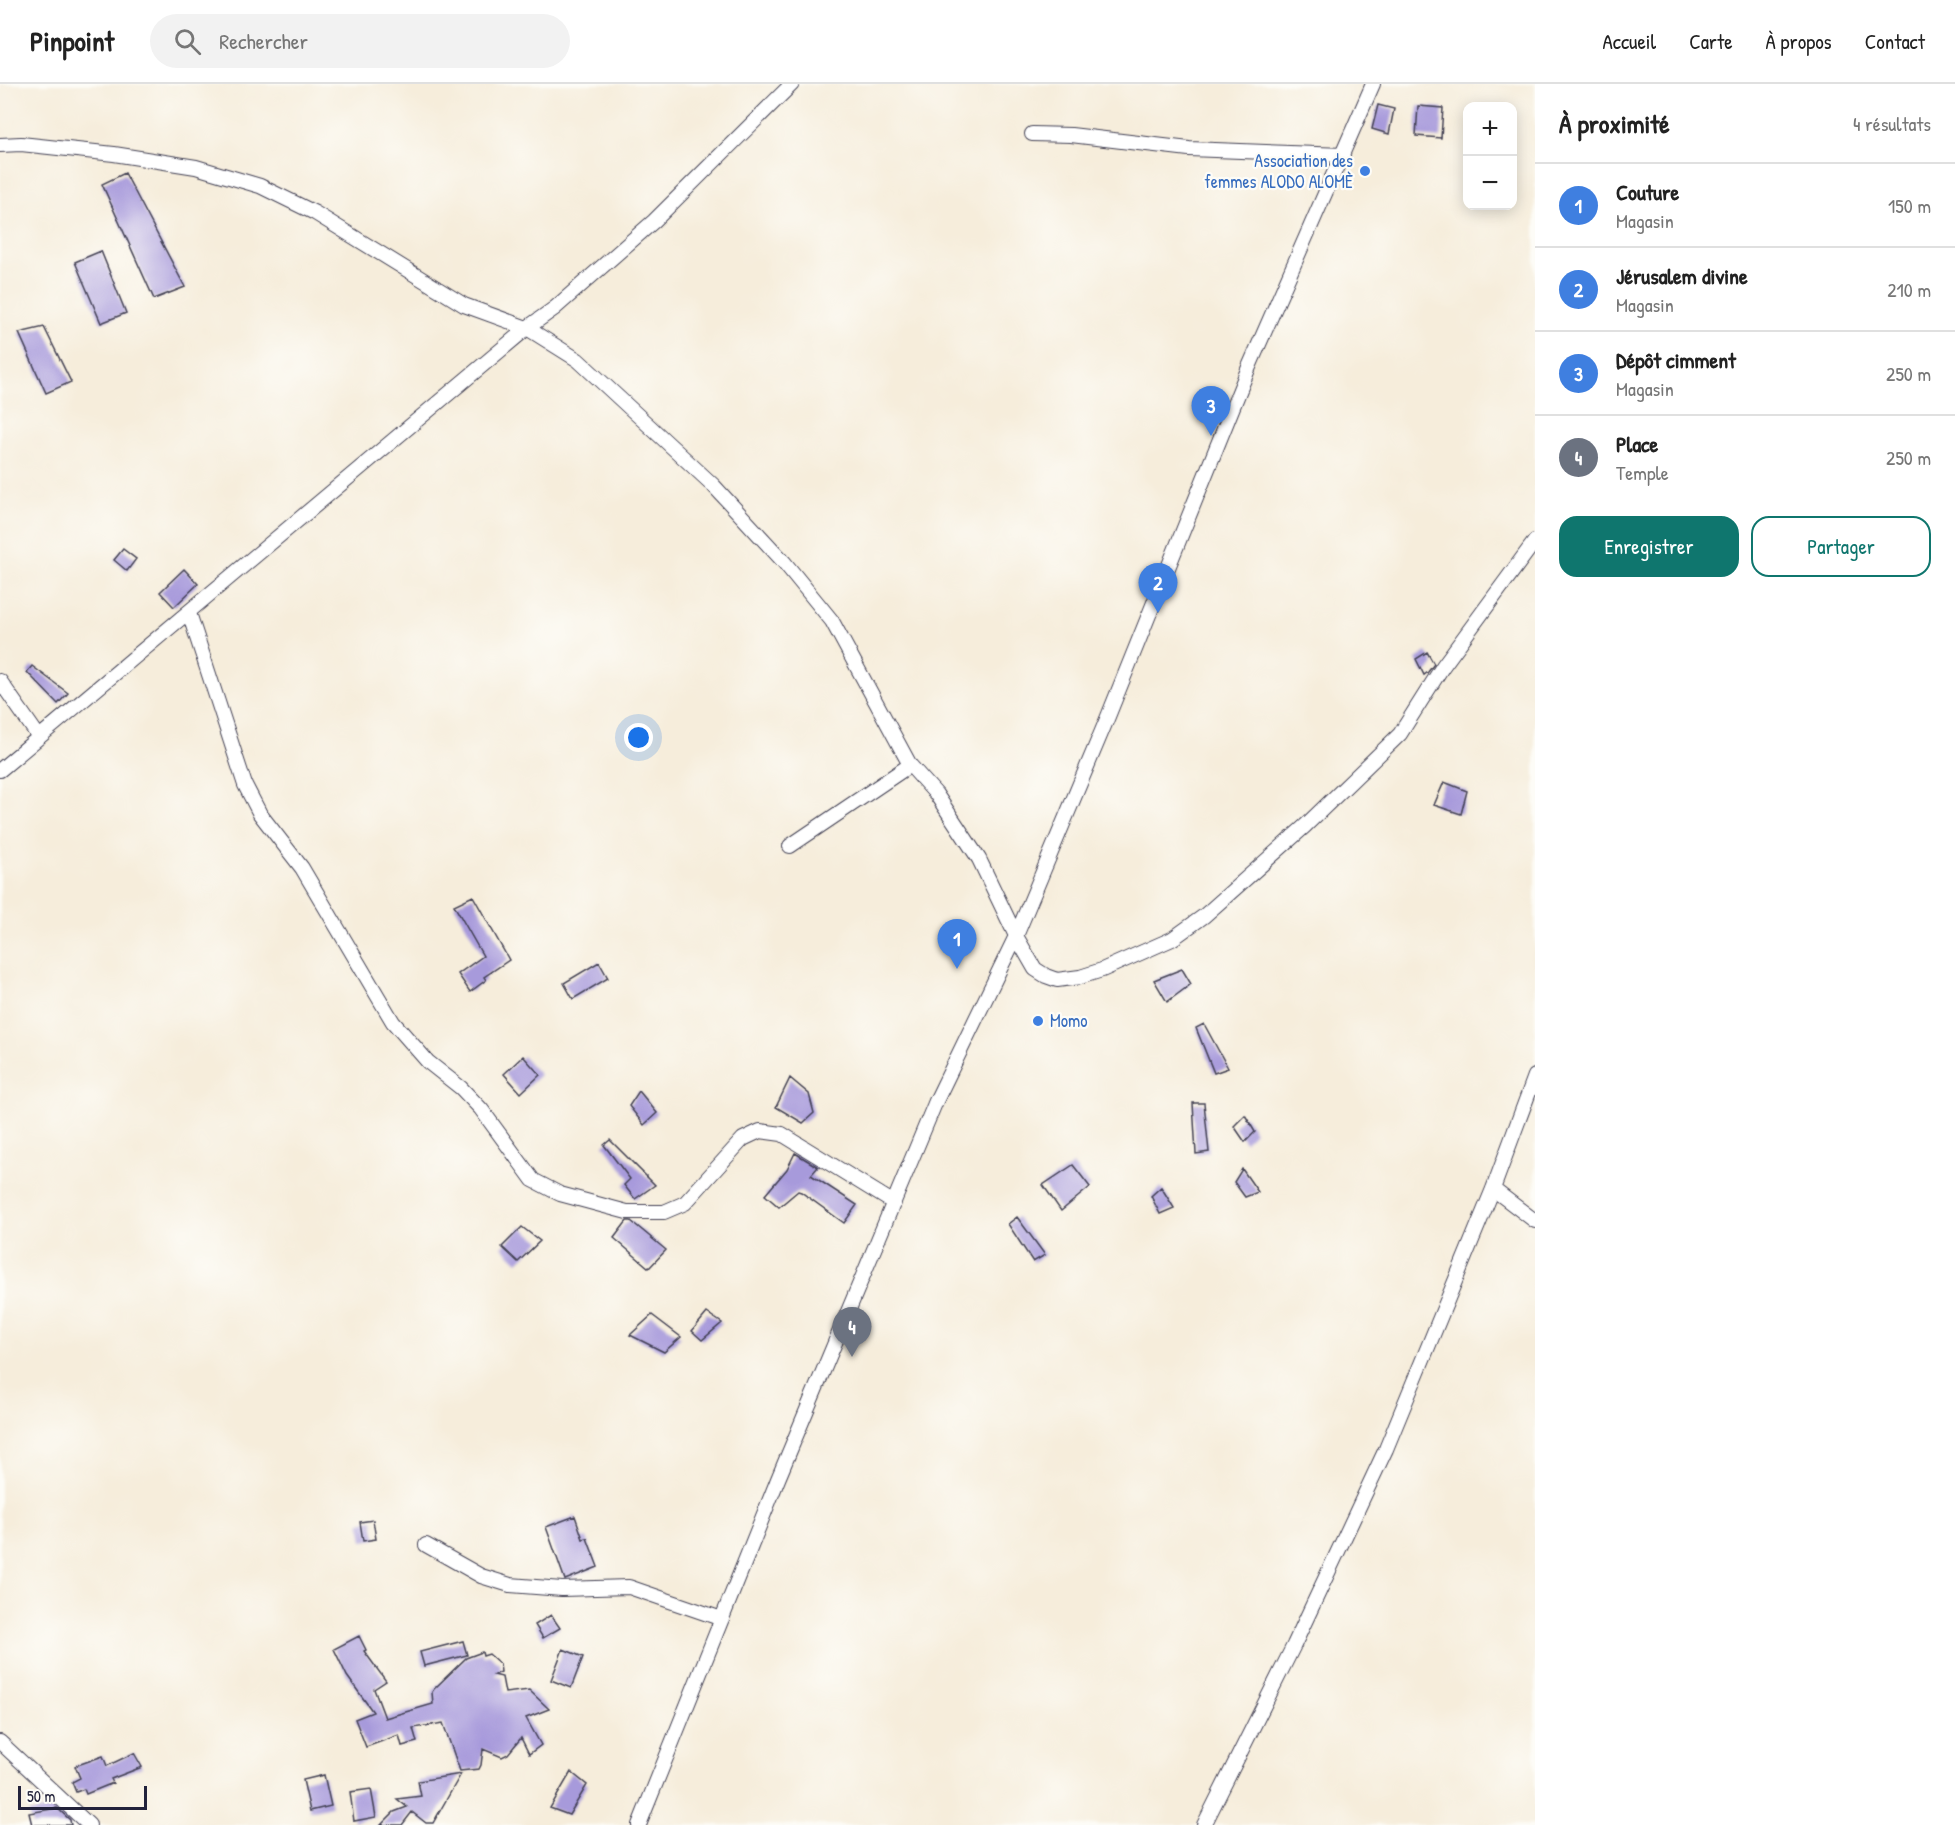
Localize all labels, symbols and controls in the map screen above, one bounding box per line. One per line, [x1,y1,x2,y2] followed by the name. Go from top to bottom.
[150,14,570,68] search box
[30,22,114,60] text: Pinpoint
[171,25,204,58] icon: search
[219,26,308,56] text: Rechercher
[1603,27,1656,56] text: Accueil
[1689,27,1733,56] text: Carte
[1766,27,1832,56] text: À propos
[1865,27,1925,56] text: Contact
[1463,102,1517,210] map controls
[1463,102,1517,156] button: +
[1559,106,1670,141] text: À proximité
[1853,110,1931,137] text: 4 résultats
[1204,148,1353,194] place label: Association des femmes ALODO ALOMÈ
[1463,156,1517,210] button: −
[1358,164,1372,178] marker: Association des femmes ALODO ALOMÈ
[1616,177,1679,207] text: Couture
[1575,192,1582,219] text: 1
[1888,192,1931,219] text: 150 m
[1616,207,1674,234] text: Magasin
[1616,261,1748,291] text: Jérusalem divine
[1574,276,1583,303] text: 2
[1887,276,1931,303] text: 210 m
[1616,291,1674,318] text: Magasin
[1616,345,1736,375] text: Dépôt cimment
[1574,360,1583,387] text: 3
[1886,360,1931,387] text: 250 m
[1616,375,1674,402] text: Magasin
[1192,386,1230,436] pin: 3
[1616,429,1658,459] text: Place
[1575,444,1582,471] text: 4
[1886,444,1931,471] text: 250 m
[1616,459,1669,486] text: Temple
[1559,516,1739,577] button: Enregistrer
[1751,516,1931,577] button: Partager
[1138,564,1178,613] pin: 2
[624,723,653,752] your location
[938,920,976,969] pin: 1
[1050,1008,1087,1033] place label: Momo
[1031,1014,1045,1028] marker: Momo
[832,1308,872,1357] pin: 4
[18,1783,147,1810] scale bar
[27,1785,56,1807] text: 50 m

